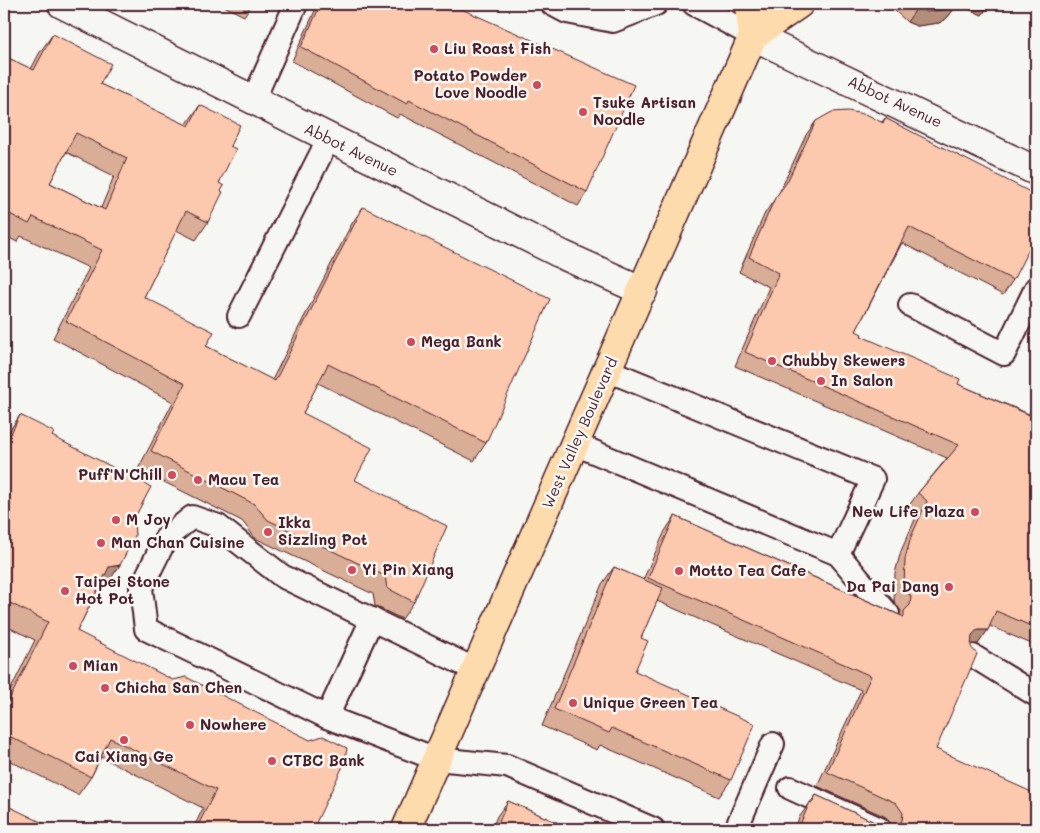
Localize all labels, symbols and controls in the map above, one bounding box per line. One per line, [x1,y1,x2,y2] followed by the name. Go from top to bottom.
[444,38,551,58] place label: Liu Roast Fish
[428,43,440,55] marker: Liu Roast Fish
[413,65,527,102] place label: Potato Powder Love Noodle
[845,71,946,132] street label: Abbot Avenue
[531,79,543,91] marker: Potato Powder Love Noodle
[593,92,696,129] place label: Tsuke Artisan Noodle
[577,106,589,118] marker: Tsuke Artisan Noodle
[301,118,402,180] street label: Abbot Avenue
[421,331,502,351] place label: Mega Bank
[405,336,417,348] marker: Mega Bank
[782,350,905,370] place label: Chubby Skewers
[537,354,621,511] street label: West Valley Boulevard
[766,355,778,367] marker: Chubby Skewers
[831,370,893,390] place label: In Salon
[815,375,827,387] marker: In Salon
[78,464,162,484] place label: Puff'N'Chill
[166,469,178,481] marker: Puff'N'Chill
[208,469,279,489] place label: Macu Tea
[192,474,204,486] marker: Macu Tea
[852,501,965,521] place label: New Life Plaza
[969,506,981,518] marker: New Life Plaza
[126,509,171,529] place label: M Joy
[278,512,368,549] place label: Ikka Sizzling Pot
[110,514,122,526] marker: M Joy
[262,526,274,538] marker: Ikka Sizzling Pot
[111,532,244,552] place label: Man Chan Cuisine
[95,537,107,549] marker: Man Chan Cuisine
[362,559,454,579] place label: Yi Pin Xiang
[689,560,806,580] place label: Motto Tea Cafe
[346,564,358,576] marker: Yi Pin Xiang
[673,565,685,577] marker: Motto Tea Cafe
[75,571,170,608] place label: Taipei Stone Hot Pot
[846,576,939,596] place label: Da Pai Dang
[943,581,955,593] marker: Da Pai Dang
[59,585,71,597] marker: Taipei Stone Hot Pot
[83,655,118,675] place label: Mian
[67,660,79,672] marker: Mian
[115,677,242,697] place label: Chicha San Chen
[99,682,111,694] marker: Chicha San Chen
[583,692,718,712] place label: Unique Green Tea
[567,697,579,709] marker: Unique Green Tea
[200,714,267,734] place label: Nowhere
[184,719,196,731] marker: Nowhere
[118,734,130,746] marker: Cai Xiang Ge
[75,746,173,766] place label: Cai Xiang Ge
[282,750,365,770] place label: CTBC Bank
[266,755,278,767] marker: CTBC Bank

